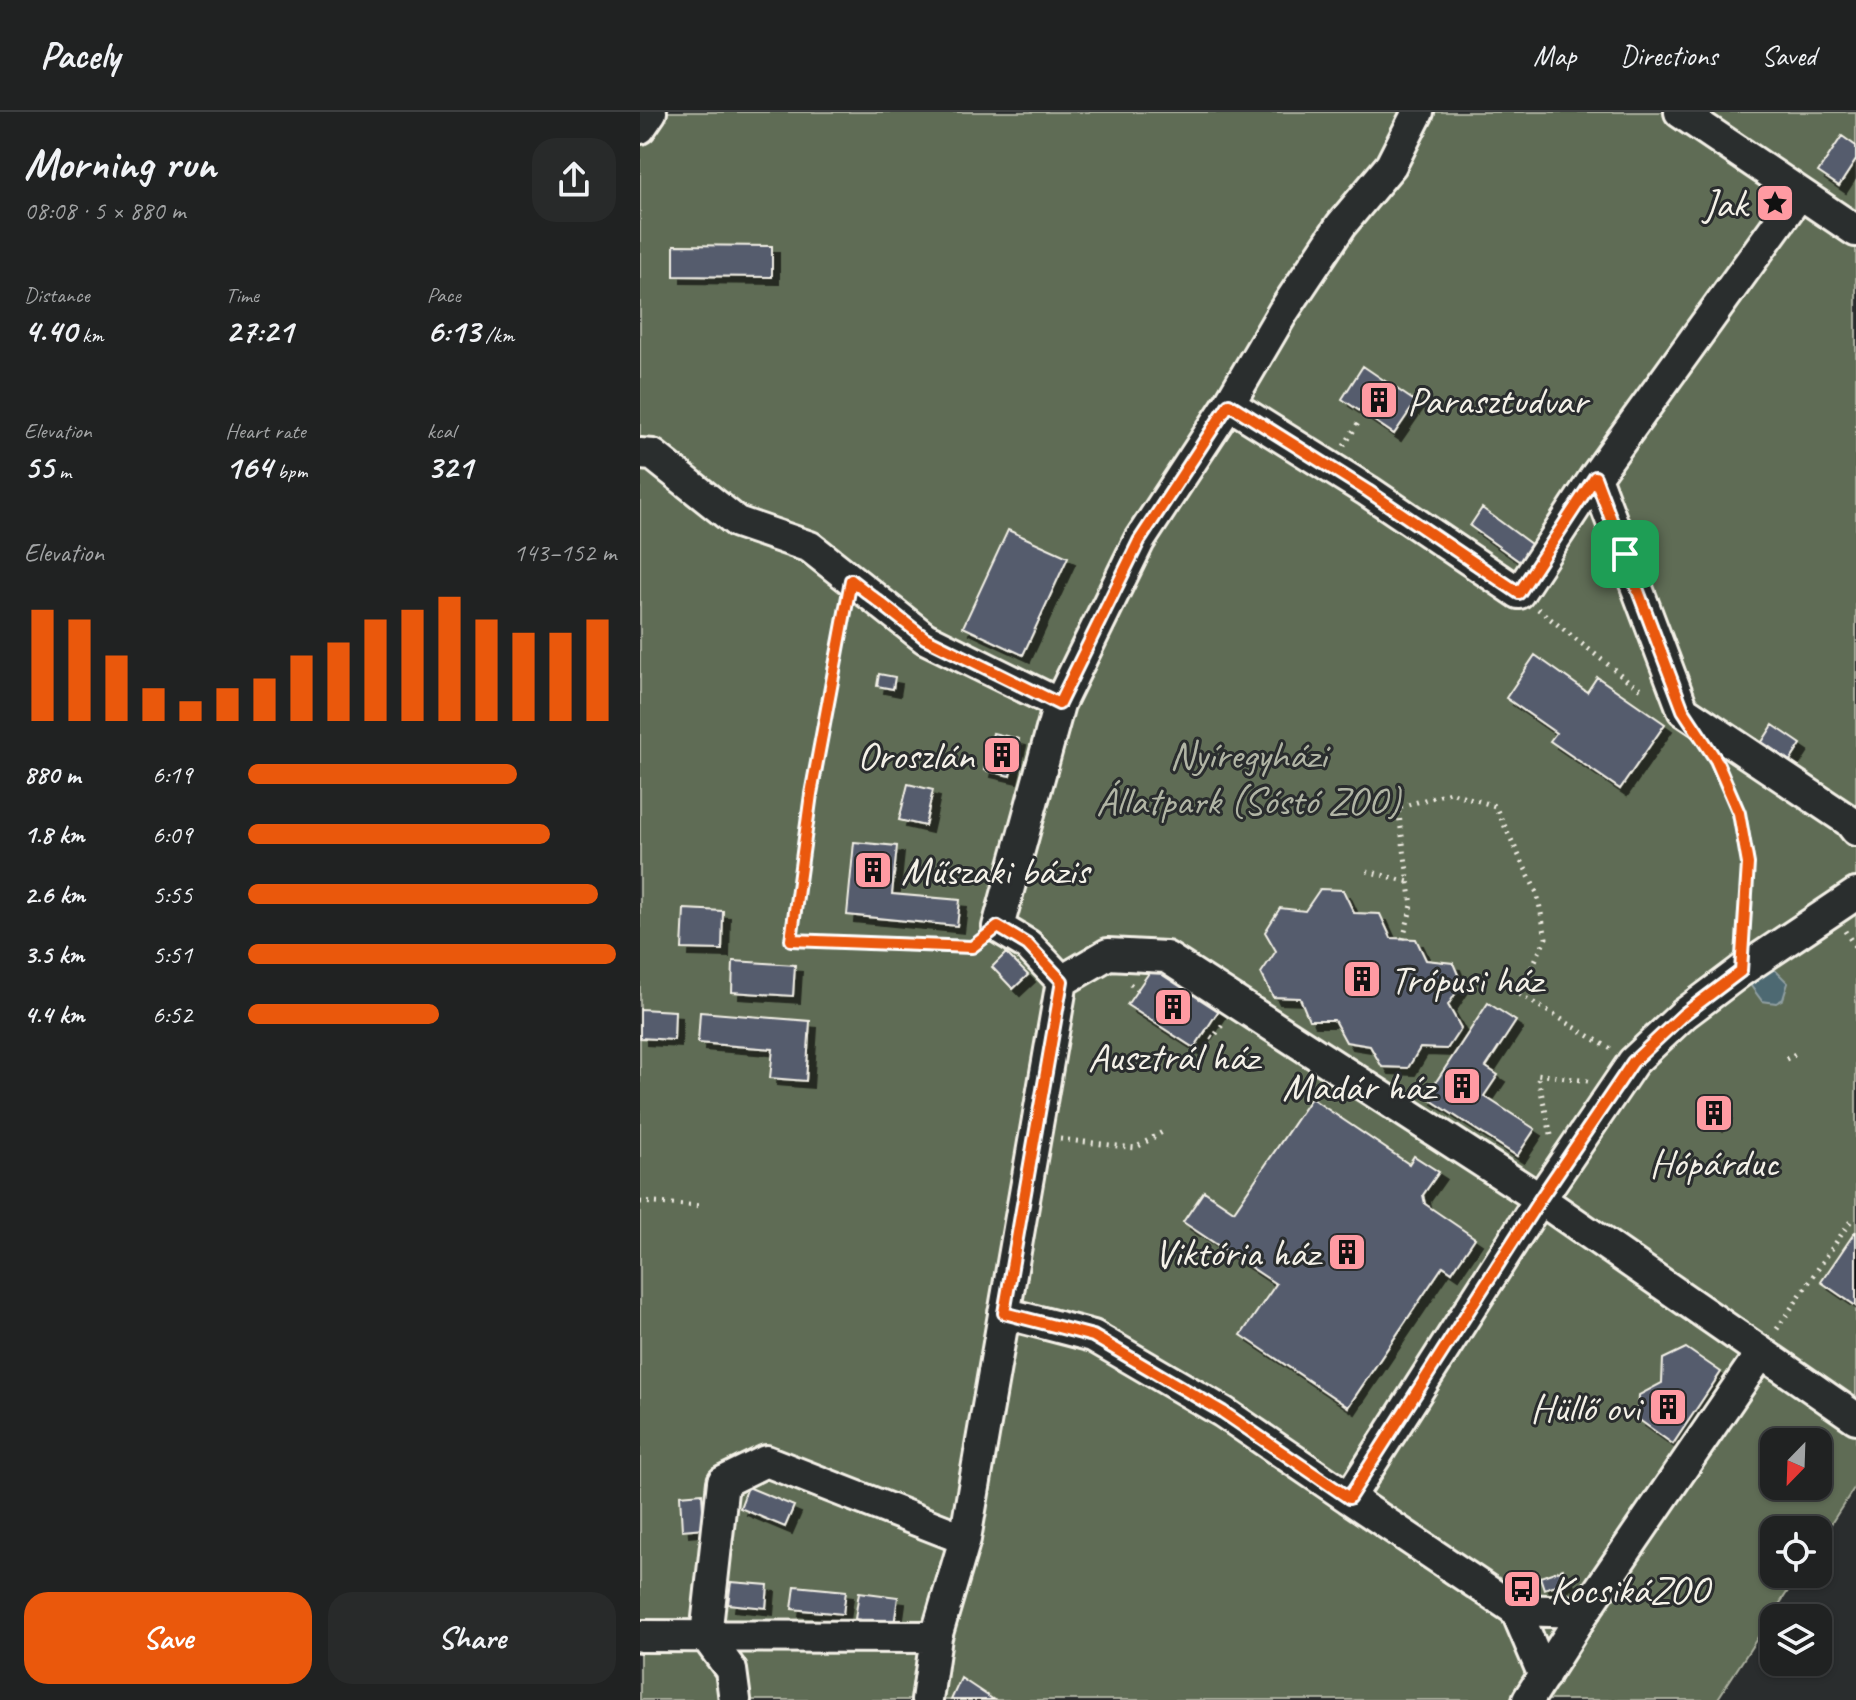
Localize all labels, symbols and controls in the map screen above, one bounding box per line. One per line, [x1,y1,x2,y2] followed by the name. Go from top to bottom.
[40,32,119,79] text: Pacely
[1533,38,1576,73] text: Map
[1620,38,1718,73] text: Directions
[1762,38,1816,73] text: Saved
[24,136,216,191] text: Morning run
[532,138,616,222] button: share
[1701,179,1750,229] place label: Jak
[1754,182,1796,224] place icon: Jak
[24,194,185,227] text: 08:08 · 5 × 880 m
[24,281,90,309] text: Distance
[225,281,259,309] text: Time
[427,281,461,309] text: Pace
[24,309,77,352] text: 4.40
[225,309,293,352] text: 27:21
[427,309,480,352] text: 6:13
[77,321,103,349] text: km
[480,321,514,349] text: /km
[1407,376,1591,426] place label: Parasztudvar
[1358,379,1400,421] building icon: Parasztudvar
[24,417,92,445] text: Elevation
[225,417,306,445] text: Heart rate
[427,417,456,445] text: kcal
[24,445,54,488] text: 55
[225,445,272,488] text: 164
[427,445,473,488] text: 321
[54,457,71,485] text: m
[272,457,307,485] text: bpm
[1591,520,1659,588] pin
[1603,532,1647,576] icon: arrive
[24,536,104,569] text: Elevation
[513,536,616,569] text: 143–152 m
[1096,730,1402,826] park label: Nyíregyházi Állatpark (Sóstó ZOO)
[857,731,975,781] place label: Oroszlán
[981,734,1023,776] building icon: Oroszlán
[24,758,80,791] text: 880 m
[152,758,192,791] text: 6:19
[24,818,84,851] text: 1.8 km
[152,818,192,851] text: 6:09
[901,846,1092,896] place label: Műszaki bázis
[852,849,894,891] building icon: Műszaki bázis
[24,878,85,911] text: 2.6 km
[152,878,192,911] text: 5:55
[24,938,84,971] text: 3.5 km
[152,938,192,971] text: 5:51
[1390,955,1547,1005] place label: Trópusi ház
[1341,958,1383,1000] building icon: Trópusi ház
[1152,986,1194,1028] building icon: Ausztrál ház
[24,998,84,1031] text: 4.4 km
[152,998,192,1031] text: 6:52
[1088,1032,1263,1082] place label: Ausztrál ház
[1282,1062,1438,1112] place label: Madár ház
[1441,1065,1483,1107] building icon: Madár ház
[1693,1092,1735,1134] building icon: Hópárduc
[1649,1138,1780,1188] place label: Hópárduc
[1154,1228,1323,1278] place label: Viktória ház
[1326,1231,1368,1273] building icon: Viktória ház
[1530,1383,1645,1433] place label: Hüllő ovi
[1647,1386,1689,1428] building icon: Hüllő ovi
[1760,1428,1832,1500] north arrow
[1760,1428,1832,1676] map controls
[1760,1516,1832,1588] button: locate
[1550,1565,1713,1615] place label: KocsikáZOO
[1501,1568,1543,1610] bus stop icon: KocsikáZOO
[24,1592,312,1684] button: Save
[328,1592,616,1684] button: Share
[1760,1604,1832,1676] button: layers

